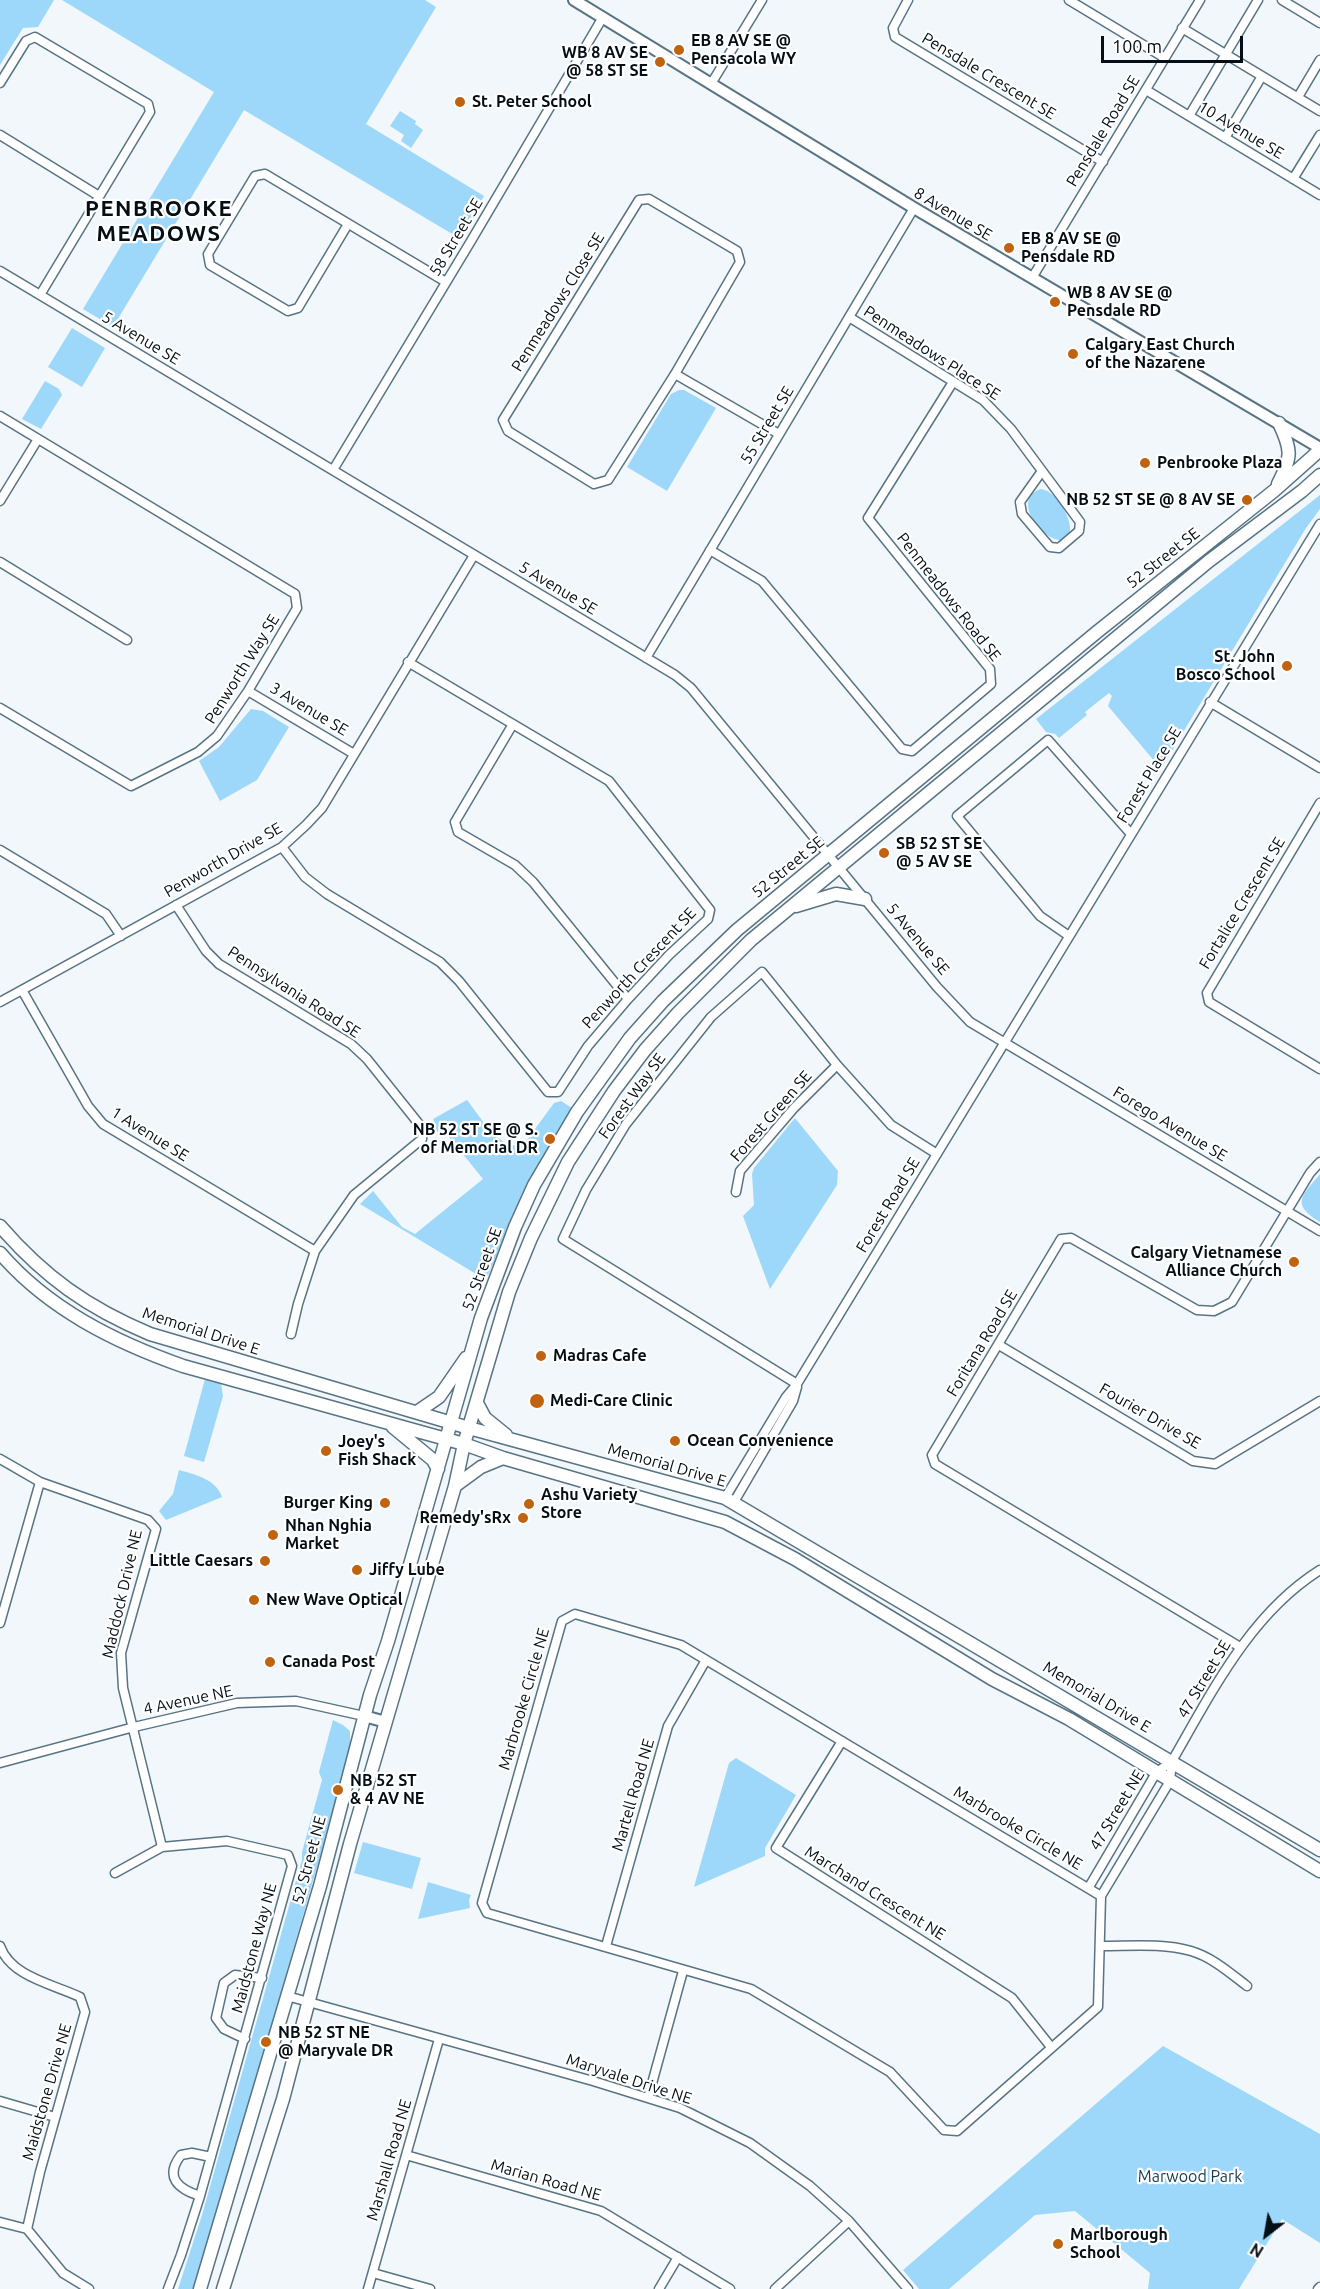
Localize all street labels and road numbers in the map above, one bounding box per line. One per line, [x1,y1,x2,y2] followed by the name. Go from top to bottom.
[919,28,1059,124] street label: Pensdale Crescent SE
[1062,72,1144,190] street label: Pensdale Road SE
[1195,97,1287,163] street label: 10 Avenue SE
[911,183,995,245] street label: 8 Avenue SE
[425,195,487,279] street label: 58 Street SE
[507,229,609,375] street label: Penmeadows Close SE
[860,302,1004,404] street label: Penmeadows Place SE
[99,307,183,369] street label: 5 Avenue SE
[736,383,798,467] street label: 55 Street SE
[1123,524,1203,592] street label: 52 Street SE
[893,529,1005,665] street label: Penmeadows Road SE
[516,557,600,619] street label: 5 Avenue SE
[201,611,283,727] street label: Penworth Way SE
[267,678,351,740] street label: 3 Avenue SE
[1113,723,1185,827] street label: Forest Place SE
[161,818,285,902] street label: Penworth Drive SE
[748,832,828,902] street label: 52 Street SE
[1195,834,1289,972] street label: Fortalice Crescent SE
[882,899,954,979] street label: 5 Avenue SE
[578,904,700,1032] street label: Penworth Crescent SE
[224,942,364,1042] street label: Pennsylvania Road SE
[595,1050,669,1142] street label: Forest Way SE
[726,1067,816,1165] street label: Forest Green SE
[1109,1082,1231,1166] street label: Forego Avenue SE
[108,1103,192,1165] street label: 1 Avenue SE
[852,1154,924,1256] street label: Forest Road SE
[458,1225,506,1313] street label: 52 Street SE
[943,1286,1021,1400] street label: Foritana Road SE
[140,1303,262,1359] street label: Memorial Drive E
[1096,1379,1204,1453] street label: Fourier Drive SE
[606,1439,728,1491] street label: Memorial Drive E
[98,1528,146,1660] street label: Maddock Drive NE
[495,1626,553,1772] street label: Marbrooke Circle NE
[1173,1637,1235,1721] street label: 47 Street SE
[1040,1657,1154,1737] street label: Memorial Drive E
[142,1681,234,1719] street label: 4 Avenue NE
[608,1736,658,1854] street label: Martell Road NE
[1085,1766,1149,1854] street label: 47 Street NE
[950,1782,1086,1874] street label: Marbrooke Circle NE
[288,1814,330,1906] street label: 52 Street NE
[801,1842,949,1944] street label: Marchand Crescent NE
[227,1881,281,2015] street label: Maidstone Way NE
[18,2021,76,2163] street label: Maidstone Drive NE
[564,2050,694,2108] street label: Maryvale Drive NE
[362,2097,416,2223] street label: Marshall Road NE
[489,2155,603,2205] street label: Marian Road NE

